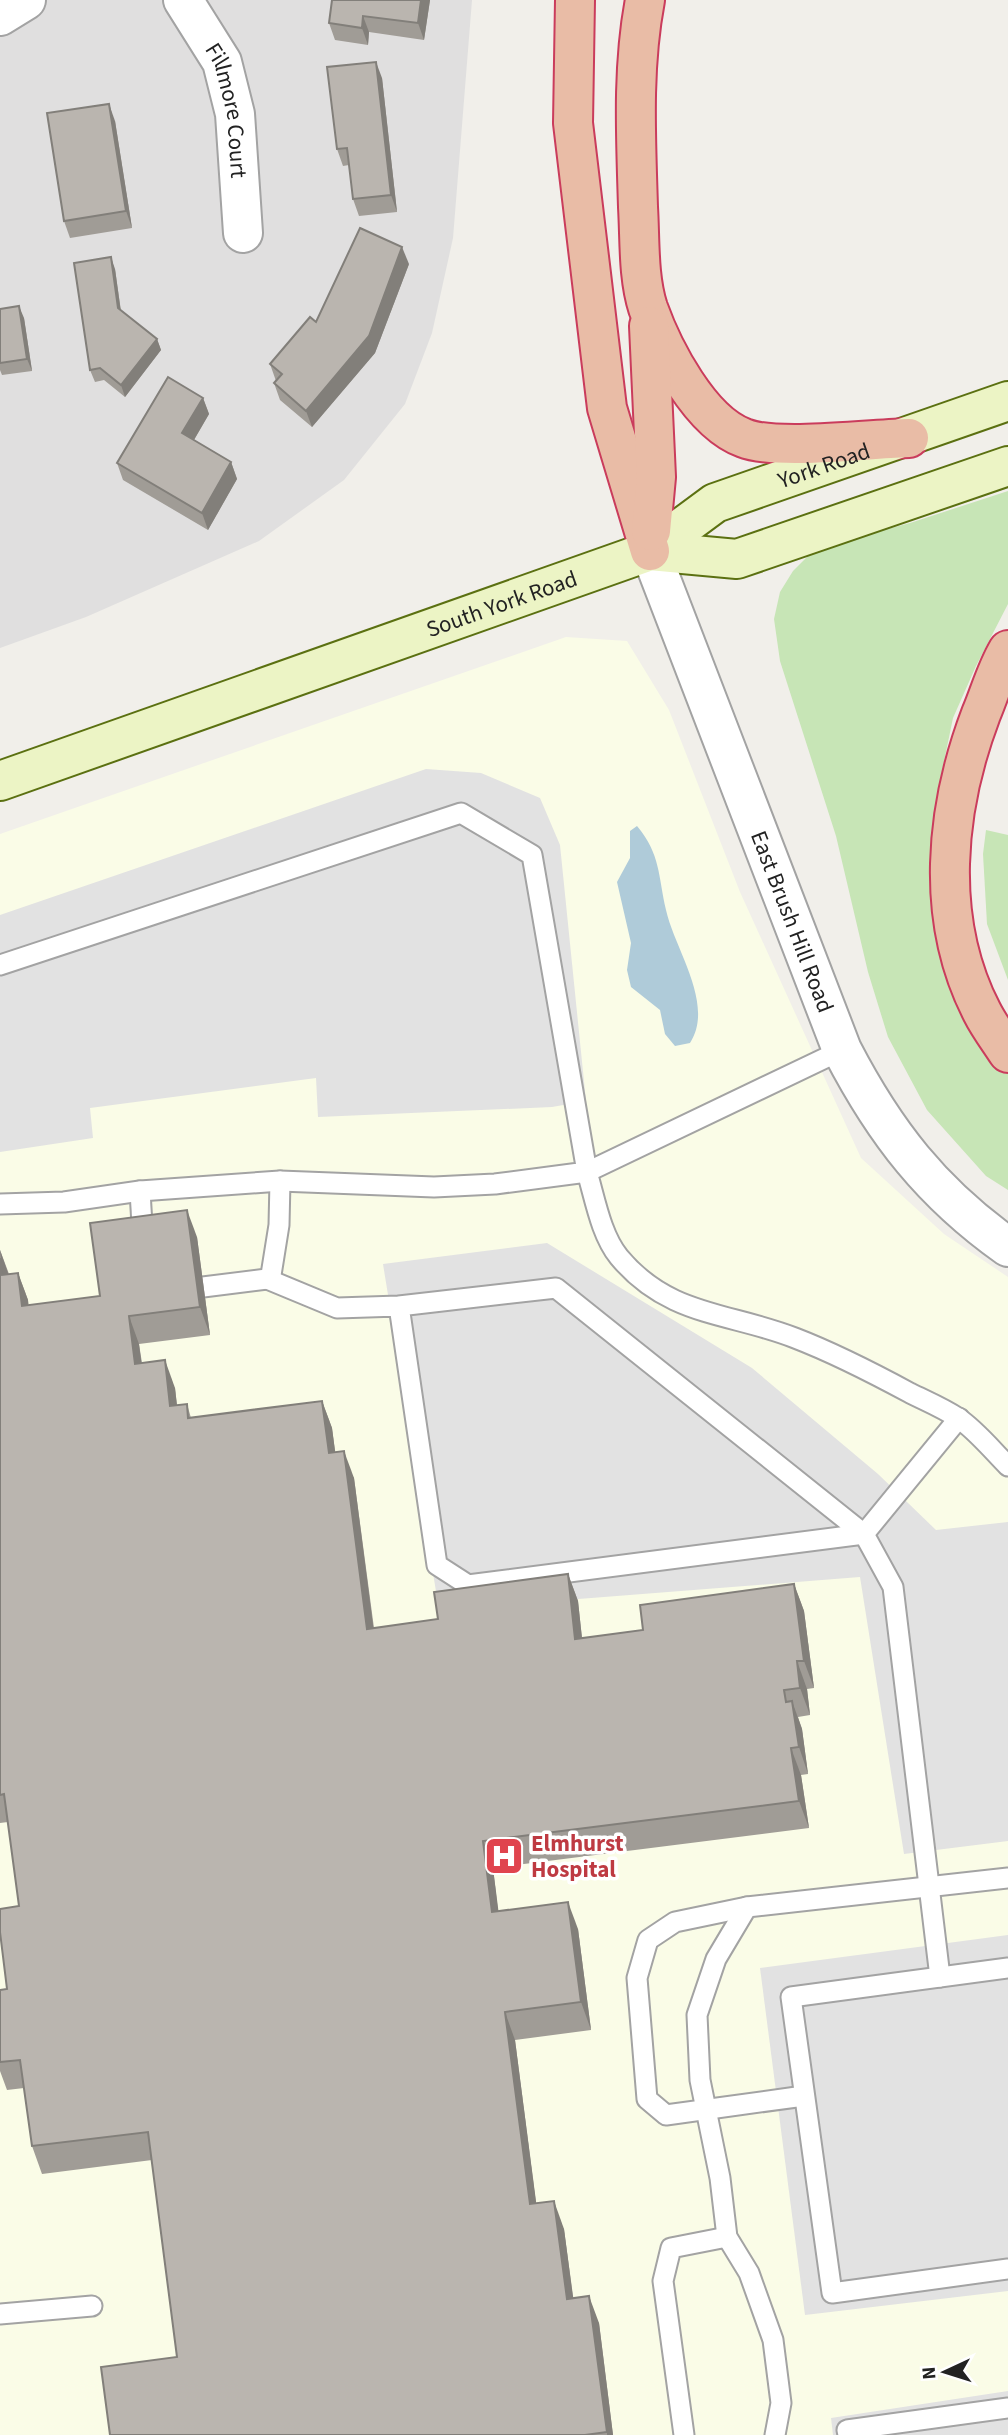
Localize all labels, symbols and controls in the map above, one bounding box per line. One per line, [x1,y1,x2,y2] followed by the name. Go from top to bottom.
[197,36,255,179] street label: Fillmore Court
[772,434,875,497] street label: York Road
[422,562,582,646] street label: South York Road
[742,826,842,1017] street label: East Brush Hill Road
[531,1827,624,1886] place label: Elmhurst Hospital
[483,1835,525,1877] hospital icon: Elmhurst Hospital
[910,2337,980,2407] north arrow
[916,2366,943,2380] text: N

